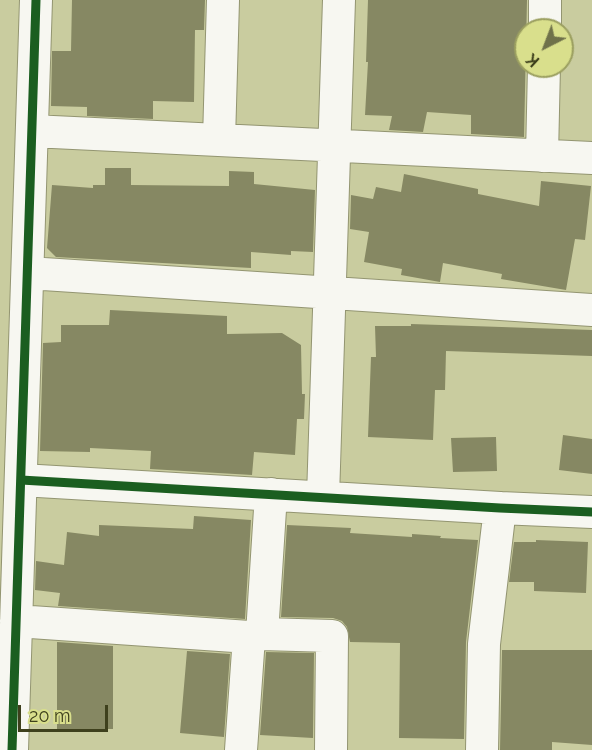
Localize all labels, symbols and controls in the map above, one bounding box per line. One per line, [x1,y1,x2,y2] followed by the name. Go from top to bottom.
[514,18,574,78] north arrow
[523,50,543,71] text: K
[21,693,111,731] scale bar
[29,705,71,726] text: 20 m

